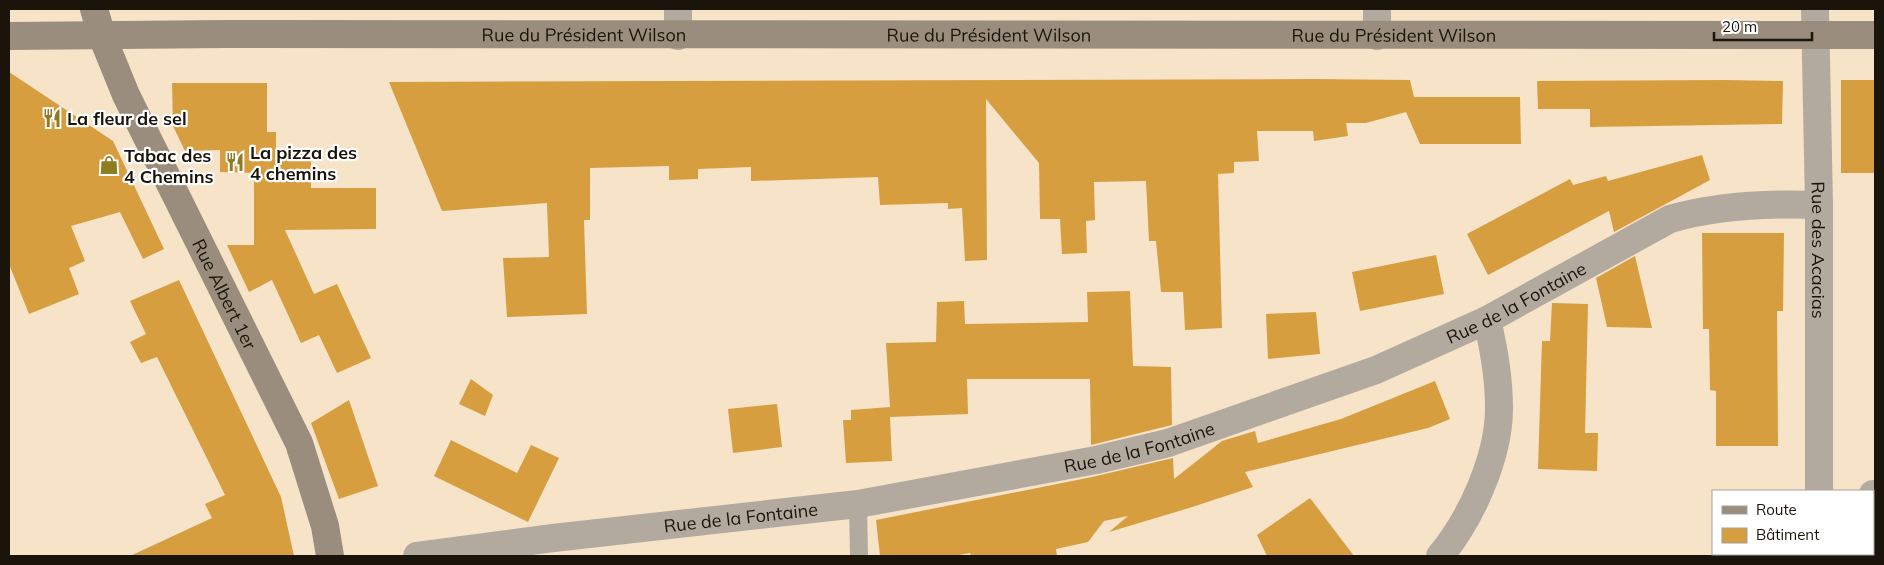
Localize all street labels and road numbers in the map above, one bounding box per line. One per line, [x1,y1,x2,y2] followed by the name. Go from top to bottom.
[482,23,686,46] street label: Rue du Président Wilson
[887,23,1091,46] street label: Rue du Président Wilson
[1292,23,1496,46] street label: Rue du Président Wilson
[1807,181,1831,319] street label: Rue des Acacias
[188,235,262,353] street label: Rue Albert 1er
[1442,256,1590,348] street label: Rue de la Fontaine
[1062,416,1217,477] street label: Rue de la Fontaine
[662,497,819,537] street label: Rue de la Fontaine

